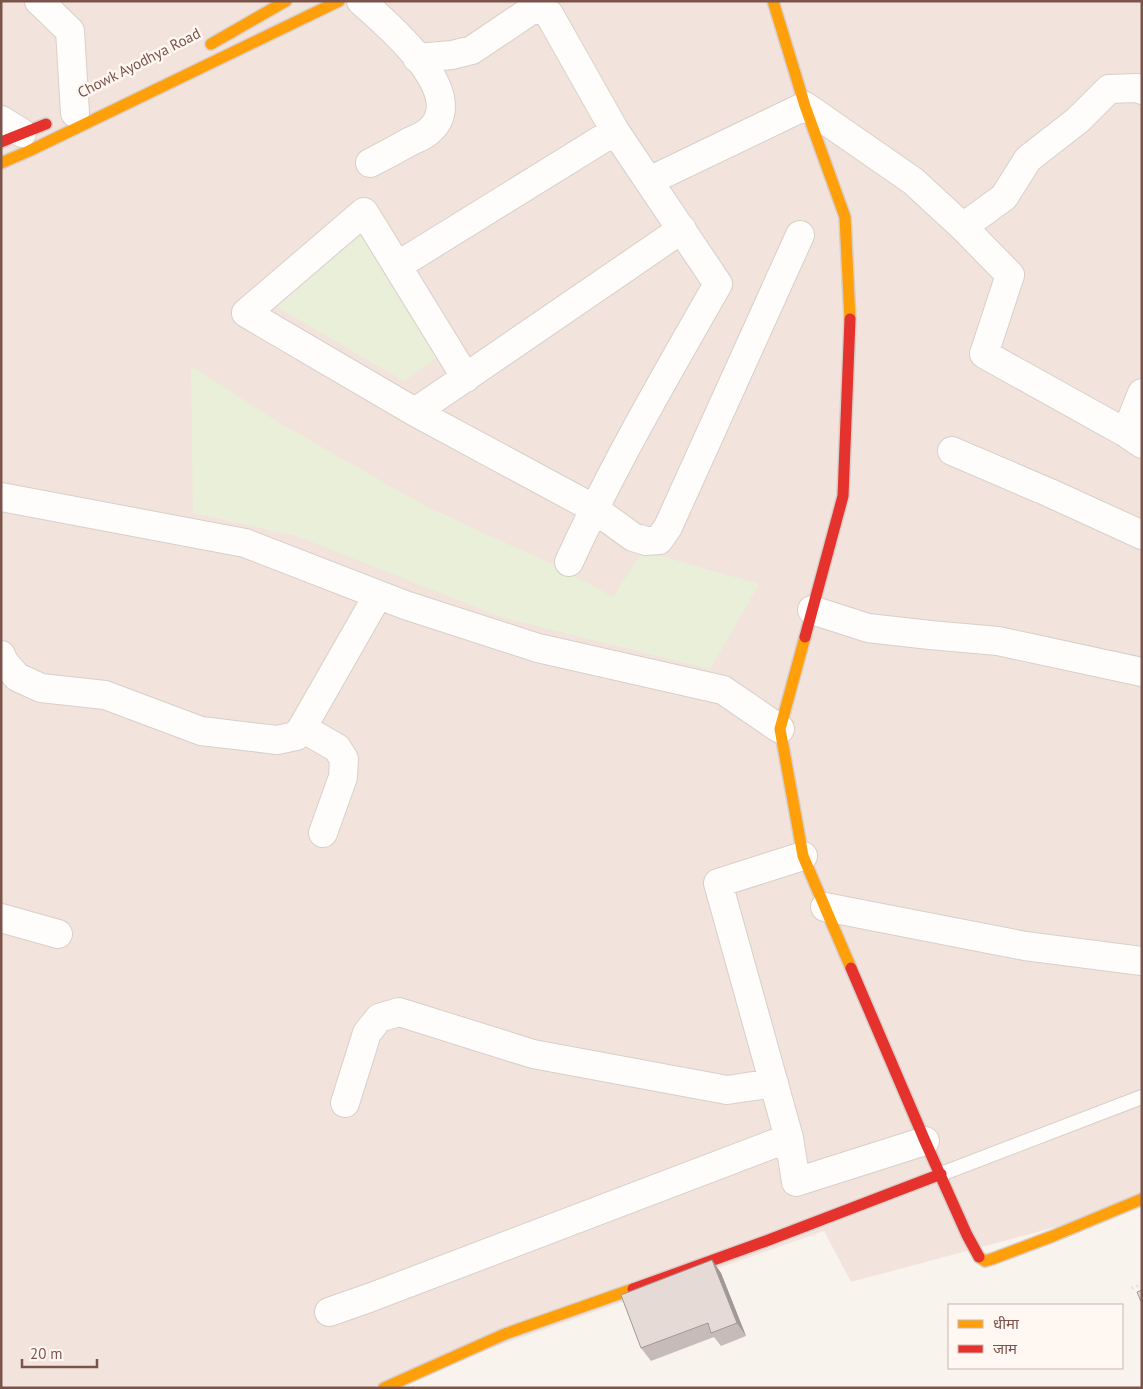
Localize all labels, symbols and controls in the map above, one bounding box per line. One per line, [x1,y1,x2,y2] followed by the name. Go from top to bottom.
[74,23,203,102] street label: Chowk Ayodhya Road
[948,1304,1123,1369] legend
[993,1314,1020,1333] text: धीमा
[22,1336,98,1368] scale bar
[993,1339,1018,1358] text: जाम
[30,1344,63,1363] text: 20 m

